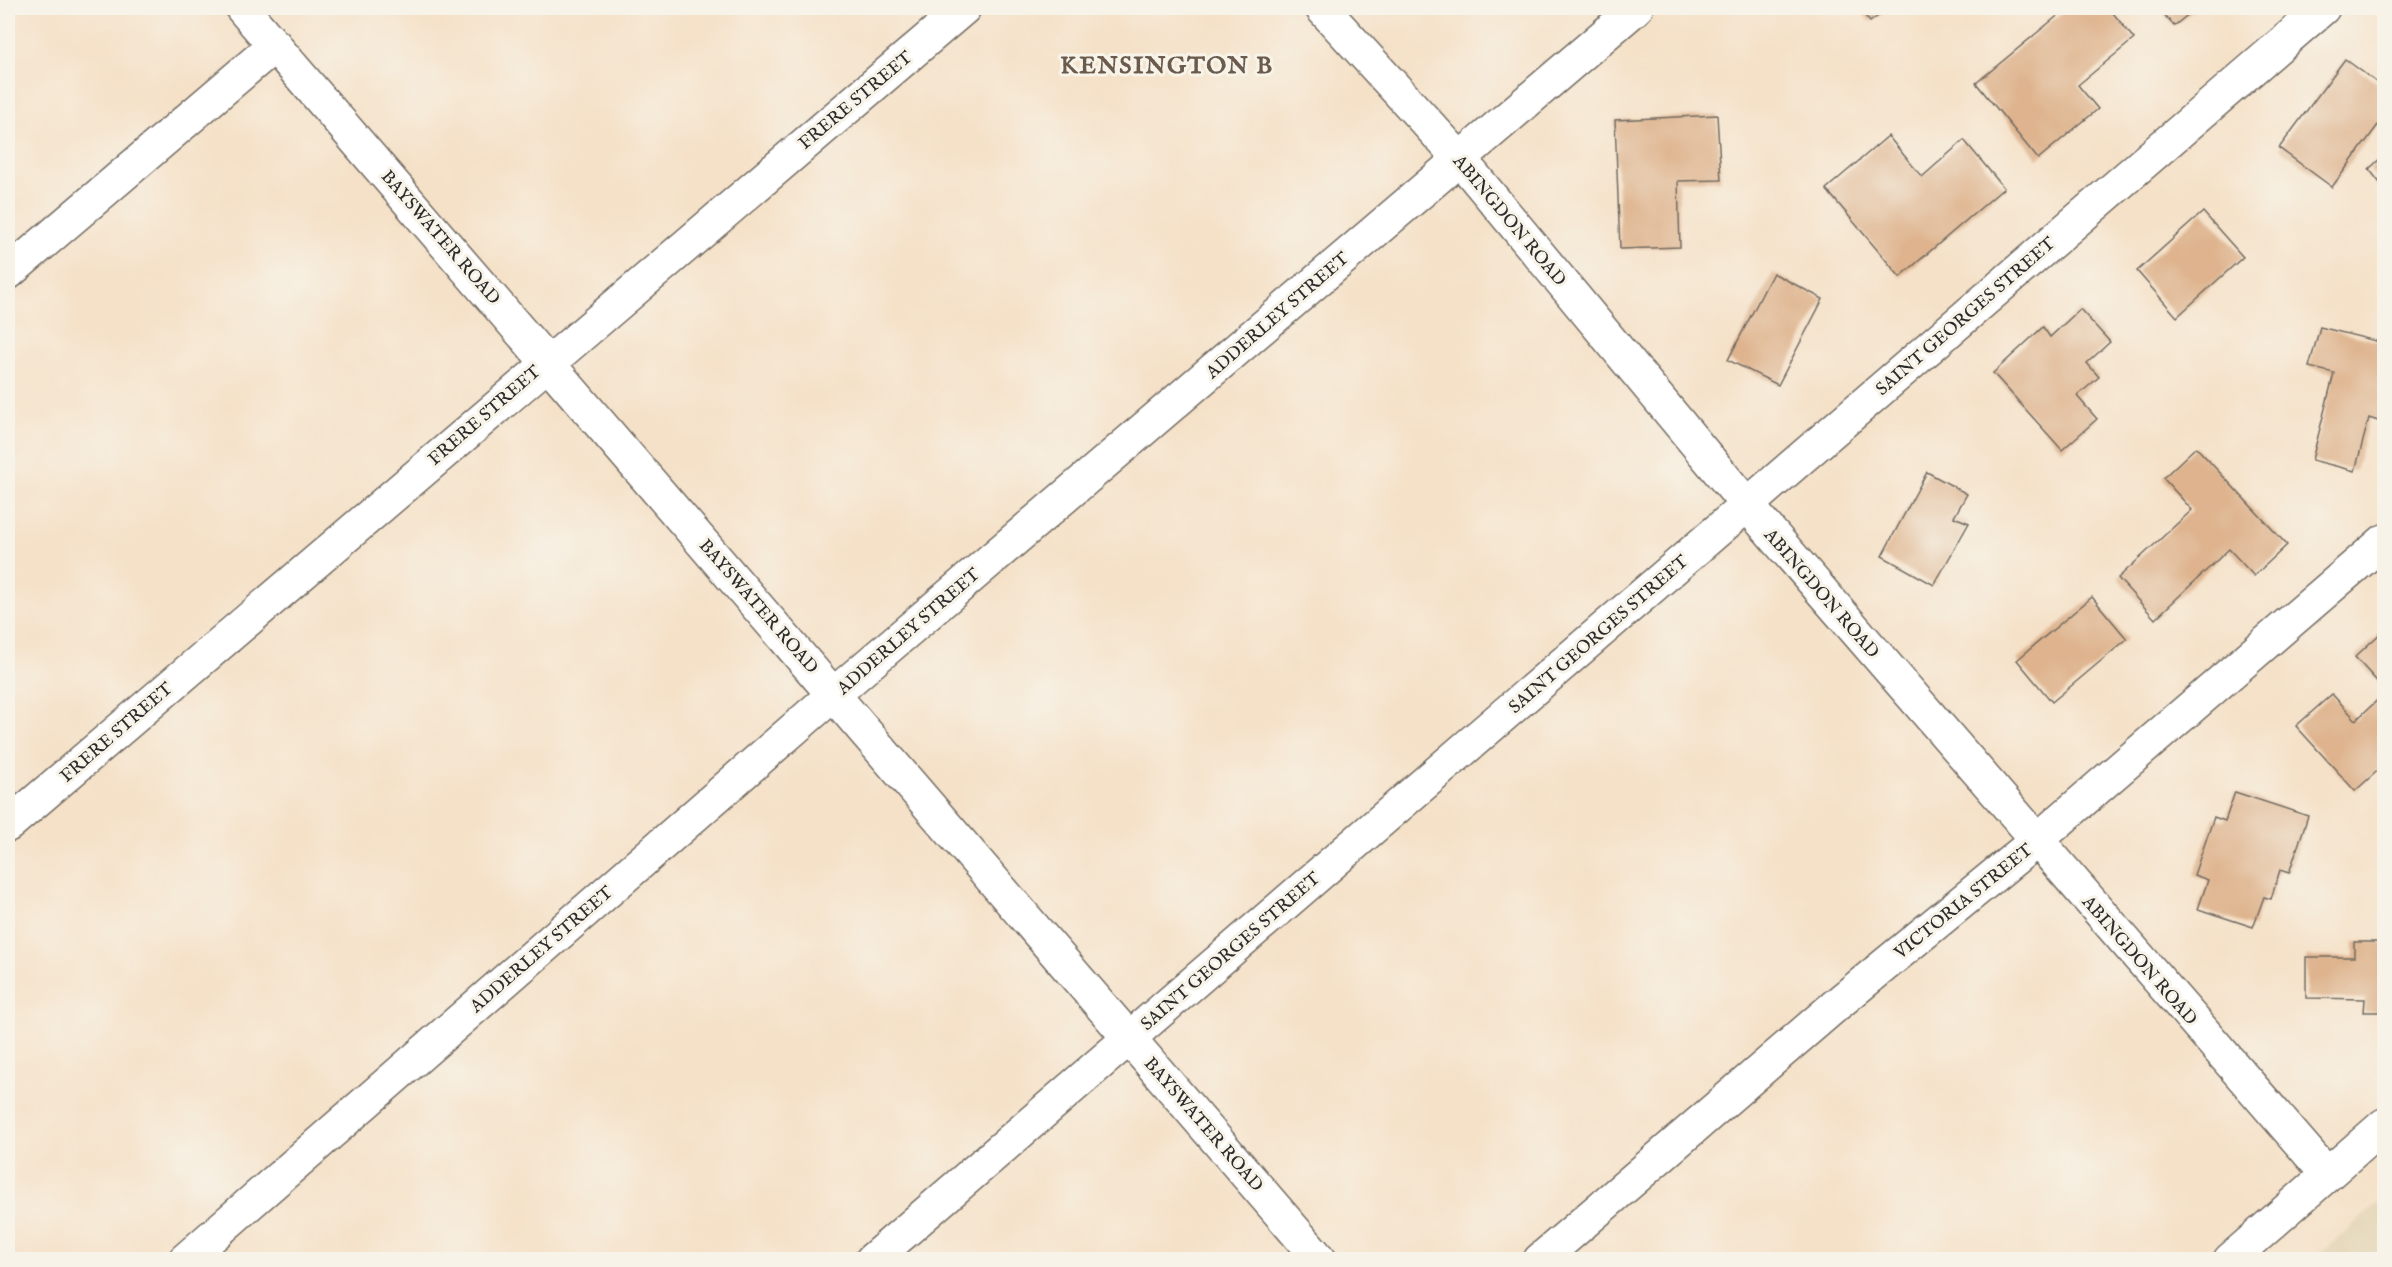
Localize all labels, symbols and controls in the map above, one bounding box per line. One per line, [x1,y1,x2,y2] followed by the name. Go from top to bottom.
[794,47,918,155] street label: FRERE STREET
[1060,51,1274,82] district label: KENSINGTON B
[1447,150,1570,291] street label: ABINGDON ROAD
[375,166,505,310] street label: BAYSWATER ROAD
[1871,233,2060,401] street label: SAINT GEORGES STREET
[1201,248,1354,385] street label: ADDERLEY STREET
[424,361,546,471] street label: FRERE STREET
[1758,524,1883,664] street label: ABINGDON ROAD
[693,535,823,679] street label: BAYSWATER ROAD
[1504,551,1693,719] street label: SAINT GEORGES STREET
[832,564,985,701] street label: ADDERLEY STREET
[56,678,178,788] street label: FRERE STREET
[1889,839,2038,966] street label: VICTORIA STREET
[1136,868,1325,1036] street label: SAINT GEORGES STREET
[465,882,618,1019] street label: ADDERLEY STREET
[2076,891,2201,1031] street label: ABINGDON ROAD
[1138,1053,1268,1197] street label: BAYSWATER ROAD

